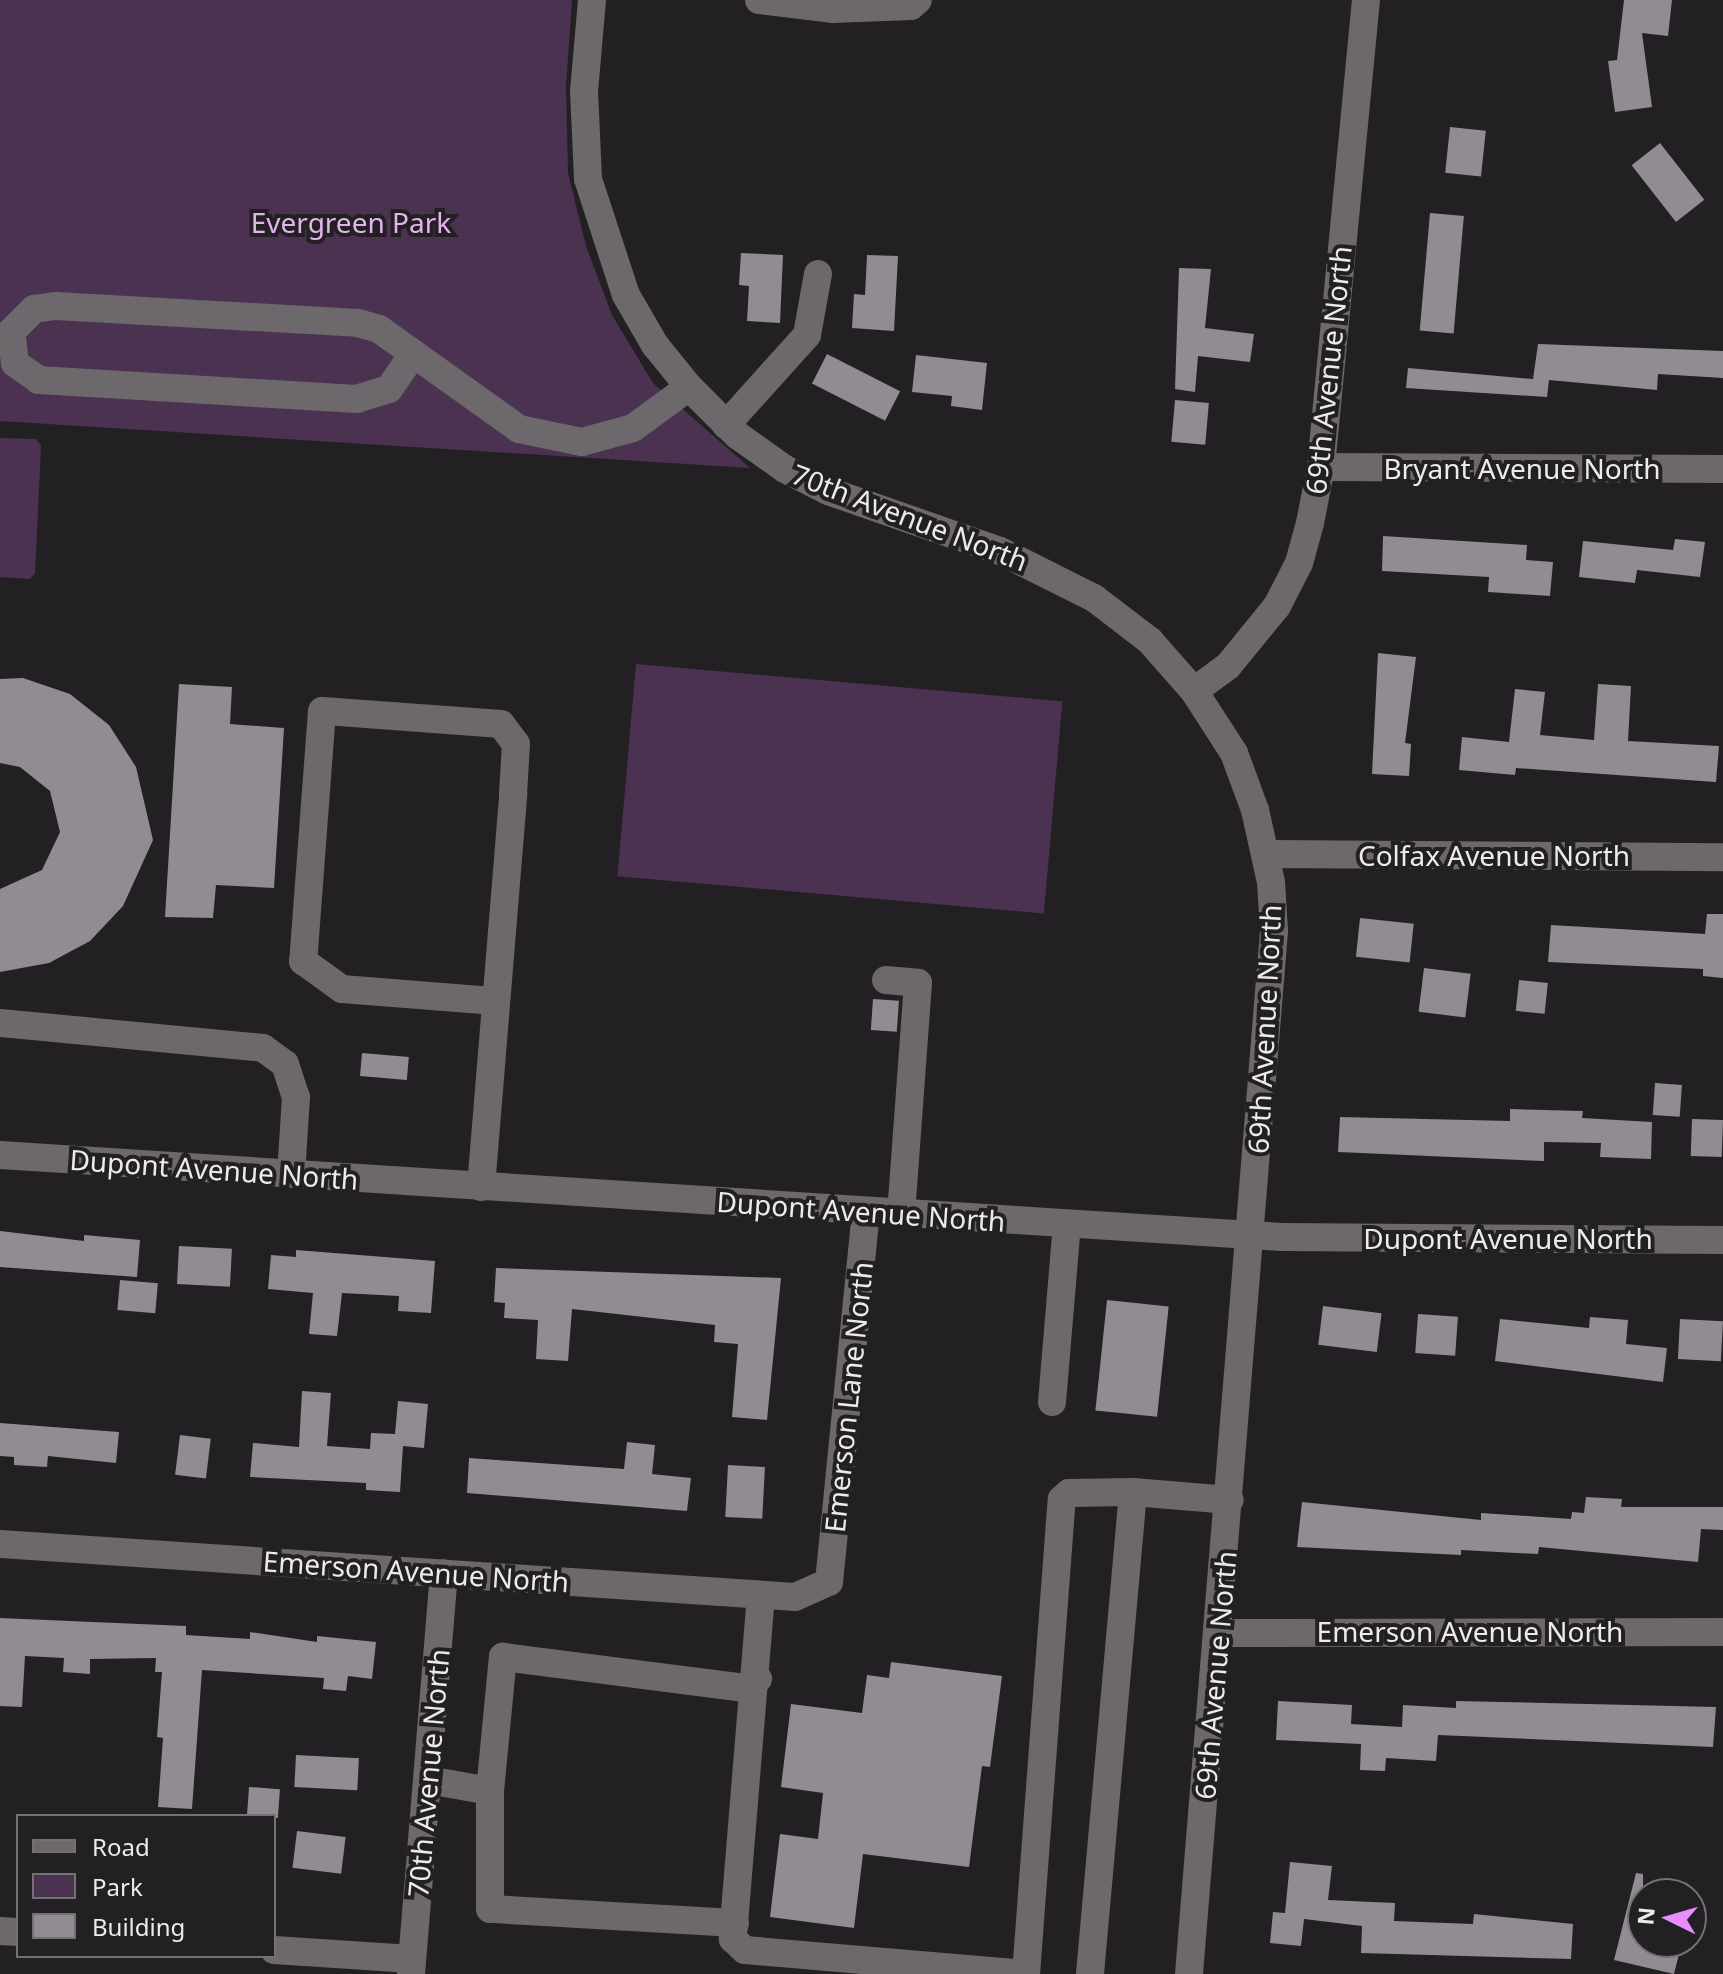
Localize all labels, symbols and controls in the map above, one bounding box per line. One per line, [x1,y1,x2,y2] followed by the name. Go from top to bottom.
[251,205,451,239] park label: Evergreen Park
[1298,244,1358,496] street label: 69th Avenue North
[1383,451,1661,485] street label: Bryant Avenue North
[788,457,1032,577] street label: 70th Avenue North
[1358,838,1630,872] street label: Colfax Avenue North
[1241,904,1287,1154] street label: 69th Avenue North
[68,1142,360,1196] street label: Dupont Avenue North
[715,1184,1007,1238] street label: Dupont Avenue North
[1363,1221,1653,1255] street label: Dupont Avenue North
[817,1260,879,1534] street label: Emerson Lane North
[262,1544,570,1598] street label: Emerson Avenue North
[1187,1549,1243,1801] street label: 69th Avenue North
[1317,1614,1623,1648] street label: Emerson Avenue North
[400,1647,456,1899] street label: 70th Avenue North
[16,1814,276,1958] legend
[92,1830,150,1863] text: Road
[92,1870,143,1903] text: Park
[1627,1878,1707,1958] north arrow
[1629,1906,1661,1926] text: N
[92,1910,185,1943] text: Building

